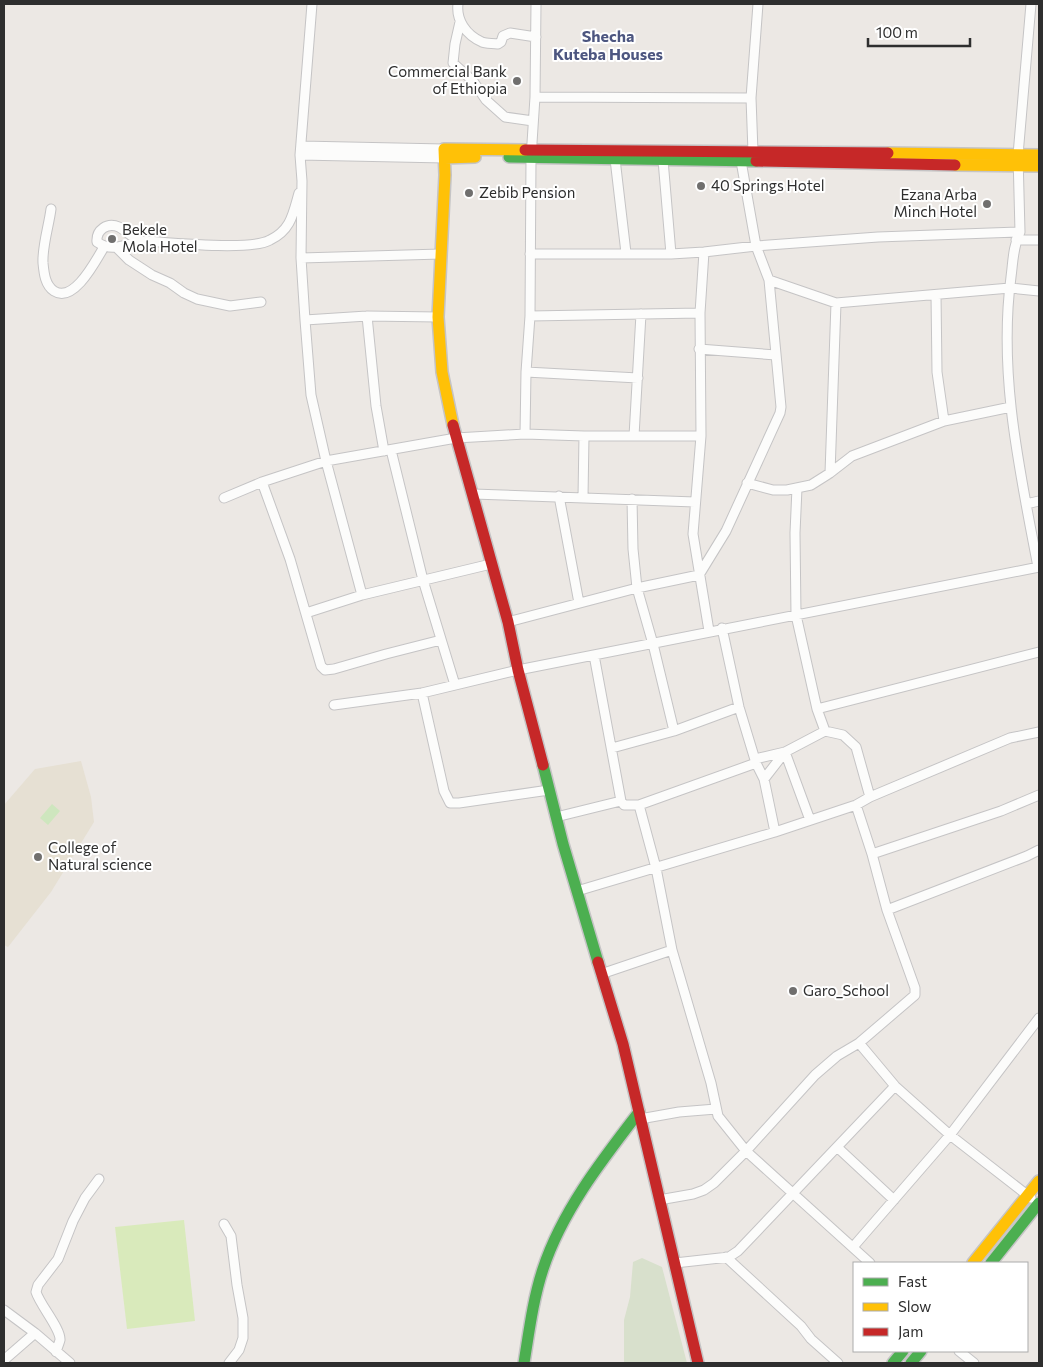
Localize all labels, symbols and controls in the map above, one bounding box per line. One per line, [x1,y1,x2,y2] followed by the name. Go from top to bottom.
[868,15,970,47] scale bar
[876,23,918,41] text: 100 m
[553,26,663,63] district label: Shecha Kuteba Houses
[388,62,507,97] place label: Commercial Bank of Ethiopia
[511,75,523,87] marker: Commercial Bank of Ethiopia
[711,176,824,194] place label: 40 Springs Hotel
[695,180,707,192] marker: 40 Springs Hotel
[479,183,575,201] place label: Zebib Pension
[893,185,977,220] place label: Ezana Arba Minch Hotel
[463,187,475,199] marker: Zebib Pension
[981,198,993,210] marker: Ezana Arba Minch Hotel
[122,220,198,255] place label: Bekele Mola Hotel
[106,233,118,245] marker: Bekele Mola Hotel
[48,838,152,873] place label: College of Natural science
[32,851,44,863] marker: College of Natural science
[803,981,889,999] place label: Garo_School
[787,985,799,997] marker: Garo_School
[853,1262,1028,1352] legend
[898,1272,927,1290] text: Fast
[898,1297,931,1315] text: Slow
[898,1322,923,1340] text: Jam

